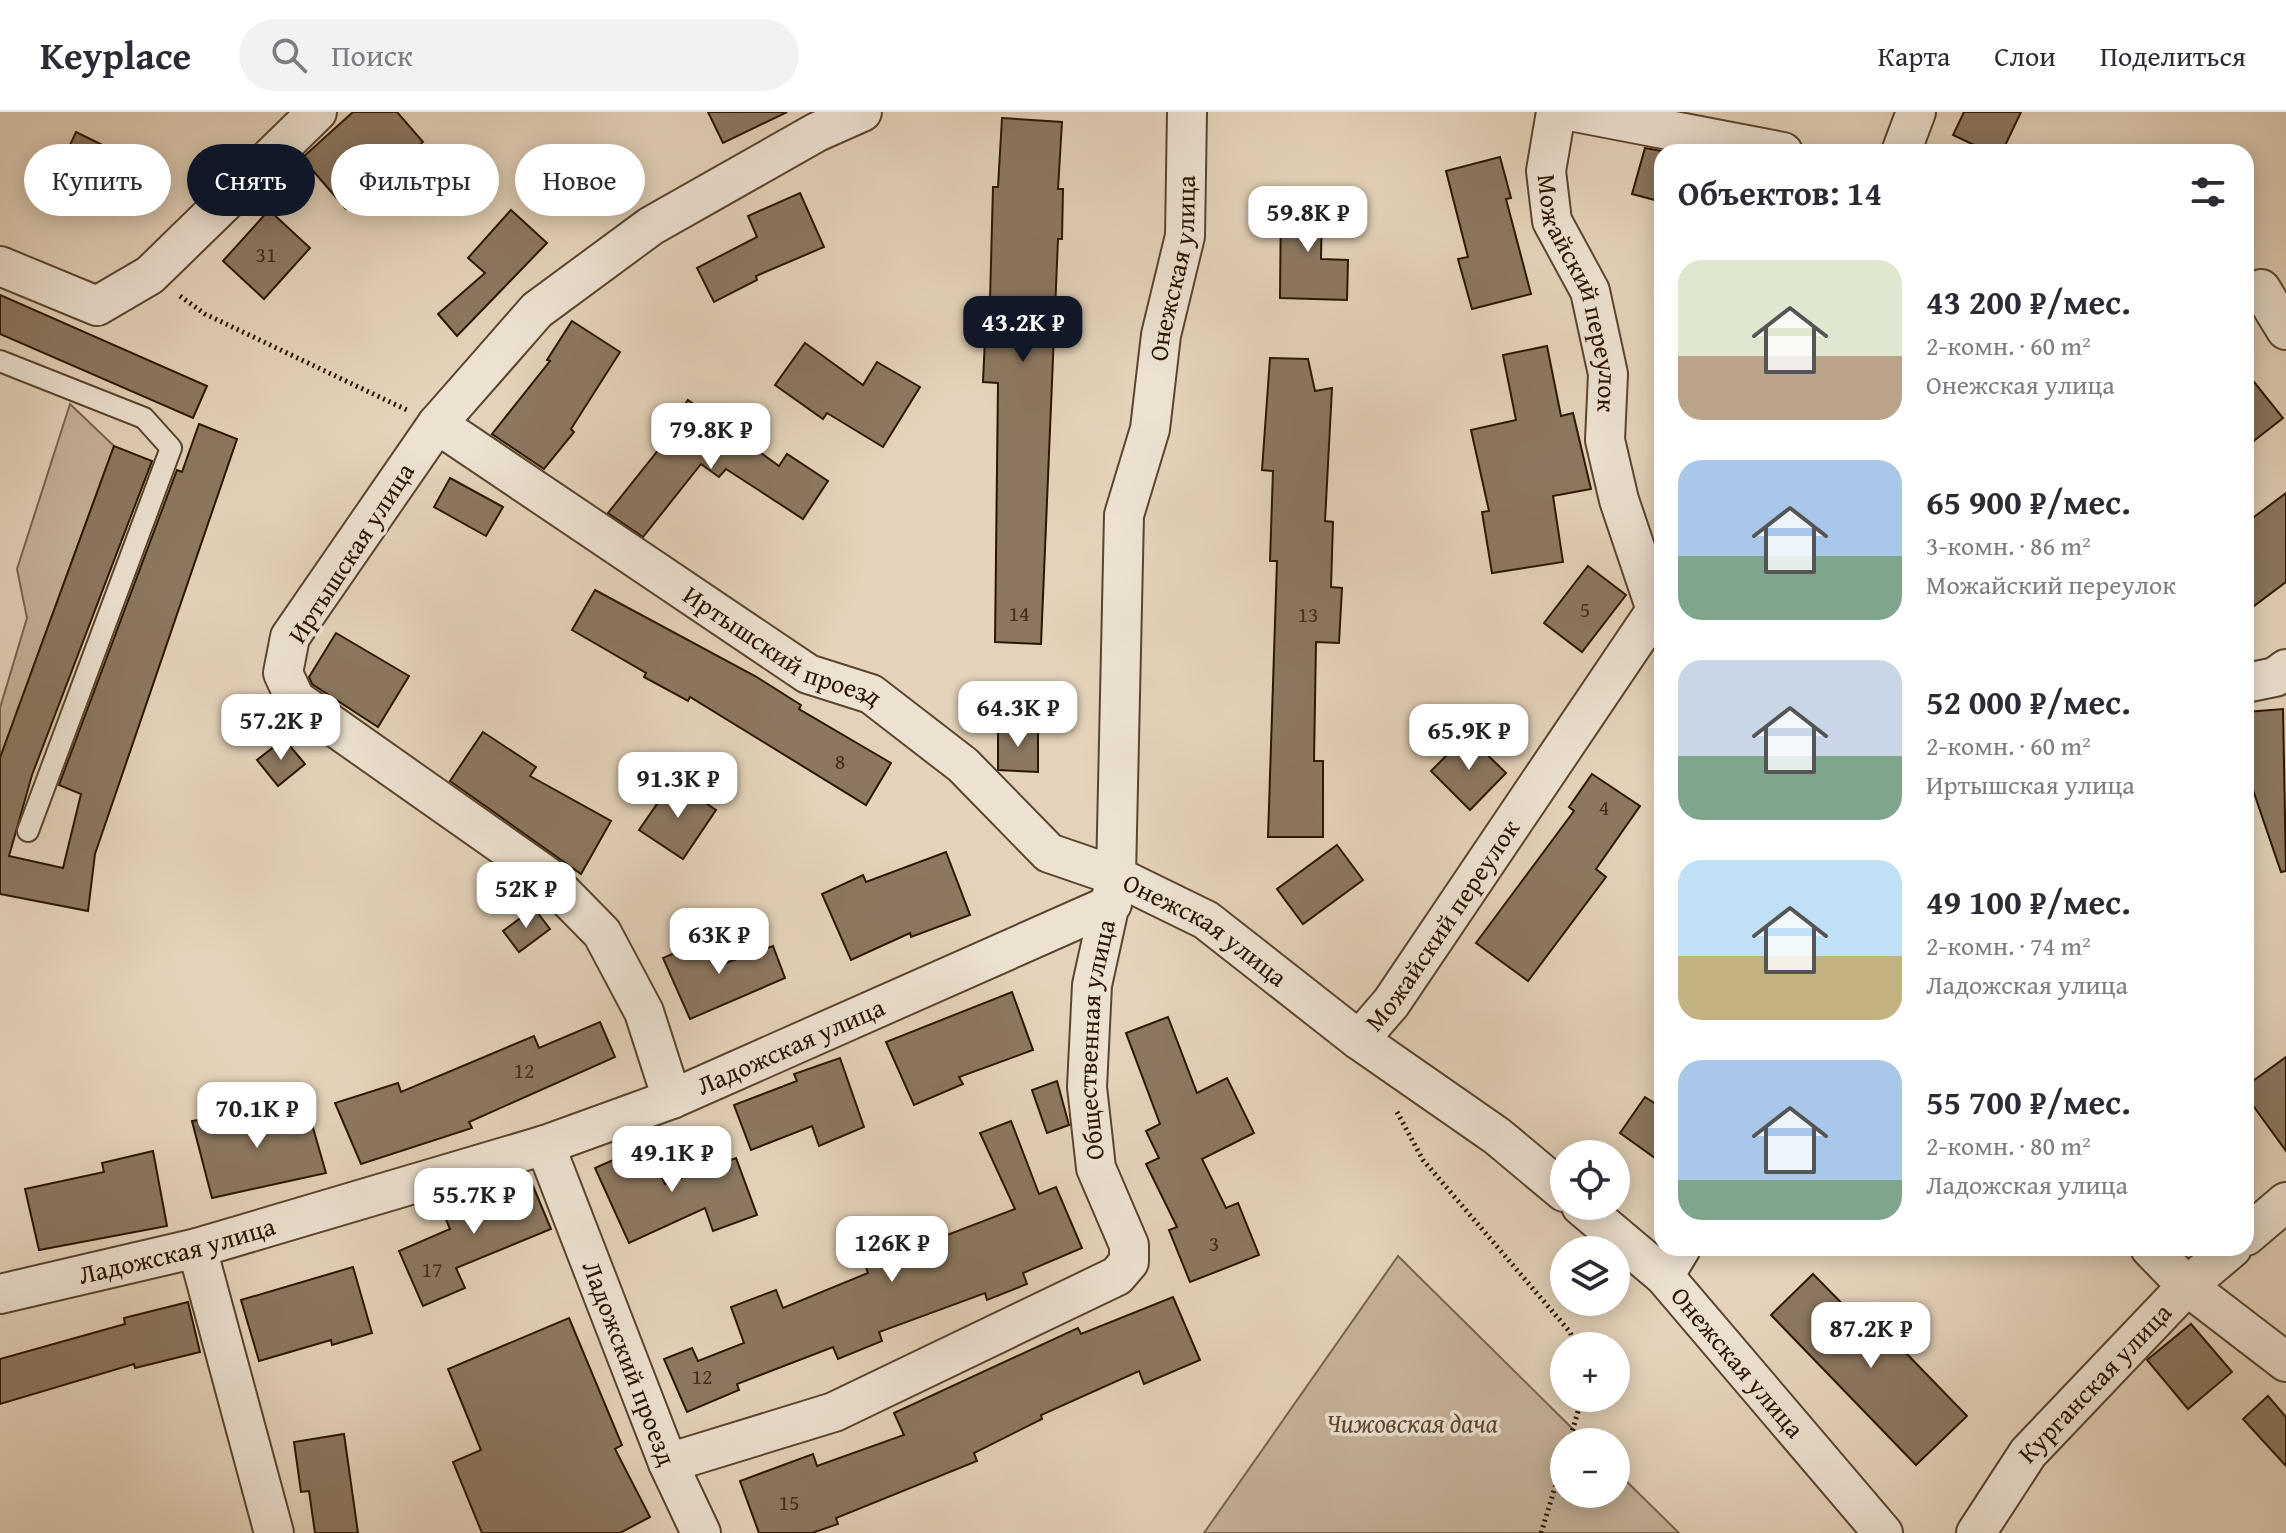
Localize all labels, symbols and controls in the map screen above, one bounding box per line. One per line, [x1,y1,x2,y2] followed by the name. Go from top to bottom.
[239,19,799,91] search box
[40,27,191,83] text: Keyplace
[267,33,311,77] icon: search
[331,33,413,77] text: Поиск
[1878,35,1950,76] text: Карта
[1994,35,2056,76] text: Слои
[2100,35,2246,76] text: Поделиться
[24,144,171,216] chip: Купить
[187,144,315,216] chip: Снять
[331,144,499,216] chip: Фильтры
[515,144,645,216] chip: Новое
[1678,168,1882,217] text: Объектов: 14
[2186,170,2230,214] icon: filters
[1528,172,1628,413] street label: Можайский переулок
[1138,174,1205,363] street label: Онежская улица
[1234,186,1382,254] pin: 59.8K ₽
[1266,192,1350,231] text: 59.8K ₽
[255,238,277,270] house number: 31
[1926,277,2131,326] text: 43 200 ₽/мес.
[1742,292,1838,388] icon: home
[949,296,1097,364] pin: 43.2K ₽
[981,302,1065,341] text: 43.2K ₽
[1926,326,2091,365] text: 2-комн. · 60 m²
[1926,365,2115,404] text: Онежская улица
[637,403,785,471] pin: 79.8K ₽
[669,409,753,448] text: 79.8K ₽
[277,454,424,651] street label: Иртышская улица
[1926,477,2131,526] text: 65 900 ₽/мес.
[1742,492,1838,588] icon: home
[1926,526,2091,565] text: 3-комн. · 86 m²
[1926,565,2176,604] text: Можайский переулок
[675,575,891,715] street label: Иртышский проезд
[1580,593,1590,625] house number: 5
[1008,597,1030,629] house number: 14
[1297,598,1319,630] house number: 13
[1926,677,2131,726] text: 52 000 ₽/мес.
[944,681,1092,749] pin: 64.3K ₽
[976,687,1060,726] text: 64.3K ₽
[1742,692,1838,788] icon: home
[207,694,355,762] pin: 57.2K ₽
[239,700,323,739] text: 57.2K ₽
[1395,704,1543,772] pin: 65.9K ₽
[1427,710,1511,749] text: 65.9K ₽
[1926,726,2091,765] text: 2-комн. · 60 m²
[835,745,845,777] house number: 8
[604,752,752,820] pin: 91.3K ₽
[636,758,720,797] text: 91.3K ₽
[1926,765,2135,804] text: Иртышская улица
[1599,791,1609,823] house number: 4
[1355,811,1529,1040] street label: Можайский переулок
[470,862,582,930] pin: 52K ₽
[1117,862,1296,996] street label: Онежская улица
[495,868,557,907] text: 52K ₽
[1926,877,2131,926] text: 49 100 ₽/мес.
[1742,892,1838,988] icon: home
[663,908,775,976] pin: 63K ₽
[688,914,750,953] text: 63K ₽
[1067,915,1125,1162] street label: Общественная улица
[1926,926,2091,965] text: 2-комн. · 74 m²
[1926,965,2128,1004] text: Ладожская улица
[690,987,891,1105] street label: Ладожская улица
[513,1054,535,1086] house number: 12
[1926,1077,2131,1126] text: 55 700 ₽/мес.
[183,1082,331,1150] pin: 70.1K ₽
[215,1088,299,1127] text: 70.1K ₽
[1742,1092,1838,1188] icon: home
[598,1126,746,1194] pin: 49.1K ₽
[1926,1126,2091,1165] text: 2-комн. · 80 m²
[630,1132,714,1171] text: 49.1K ₽
[1550,1140,1630,1508] map controls
[1550,1140,1630,1220] button: locate
[1926,1165,2128,1204] text: Ладожская улица
[400,1168,548,1236] pin: 55.7K ₽
[432,1174,516,1213] text: 55.7K ₽
[74,1206,280,1294] street label: Ладожская улица
[827,1216,957,1284] pin: 126K ₽
[854,1222,930,1261] text: 126K ₽
[1209,1227,1219,1259] house number: 3
[1550,1236,1630,1316] button: layers
[421,1253,443,1285] house number: 17
[573,1255,687,1471] street label: Ладожский проезд
[1662,1278,1814,1447] street label: Онежская улица
[2008,1293,2181,1472] street label: Курганская улица
[1797,1302,1945,1370] pin: 87.2K ₽
[1829,1308,1913,1347] text: 87.2K ₽
[1550,1332,1630,1412] button: +
[691,1360,713,1392] house number: 12
[1326,1403,1498,1442] park label: Чижовская дача
[1550,1428,1630,1508] button: −
[778,1486,800,1518] house number: 15

